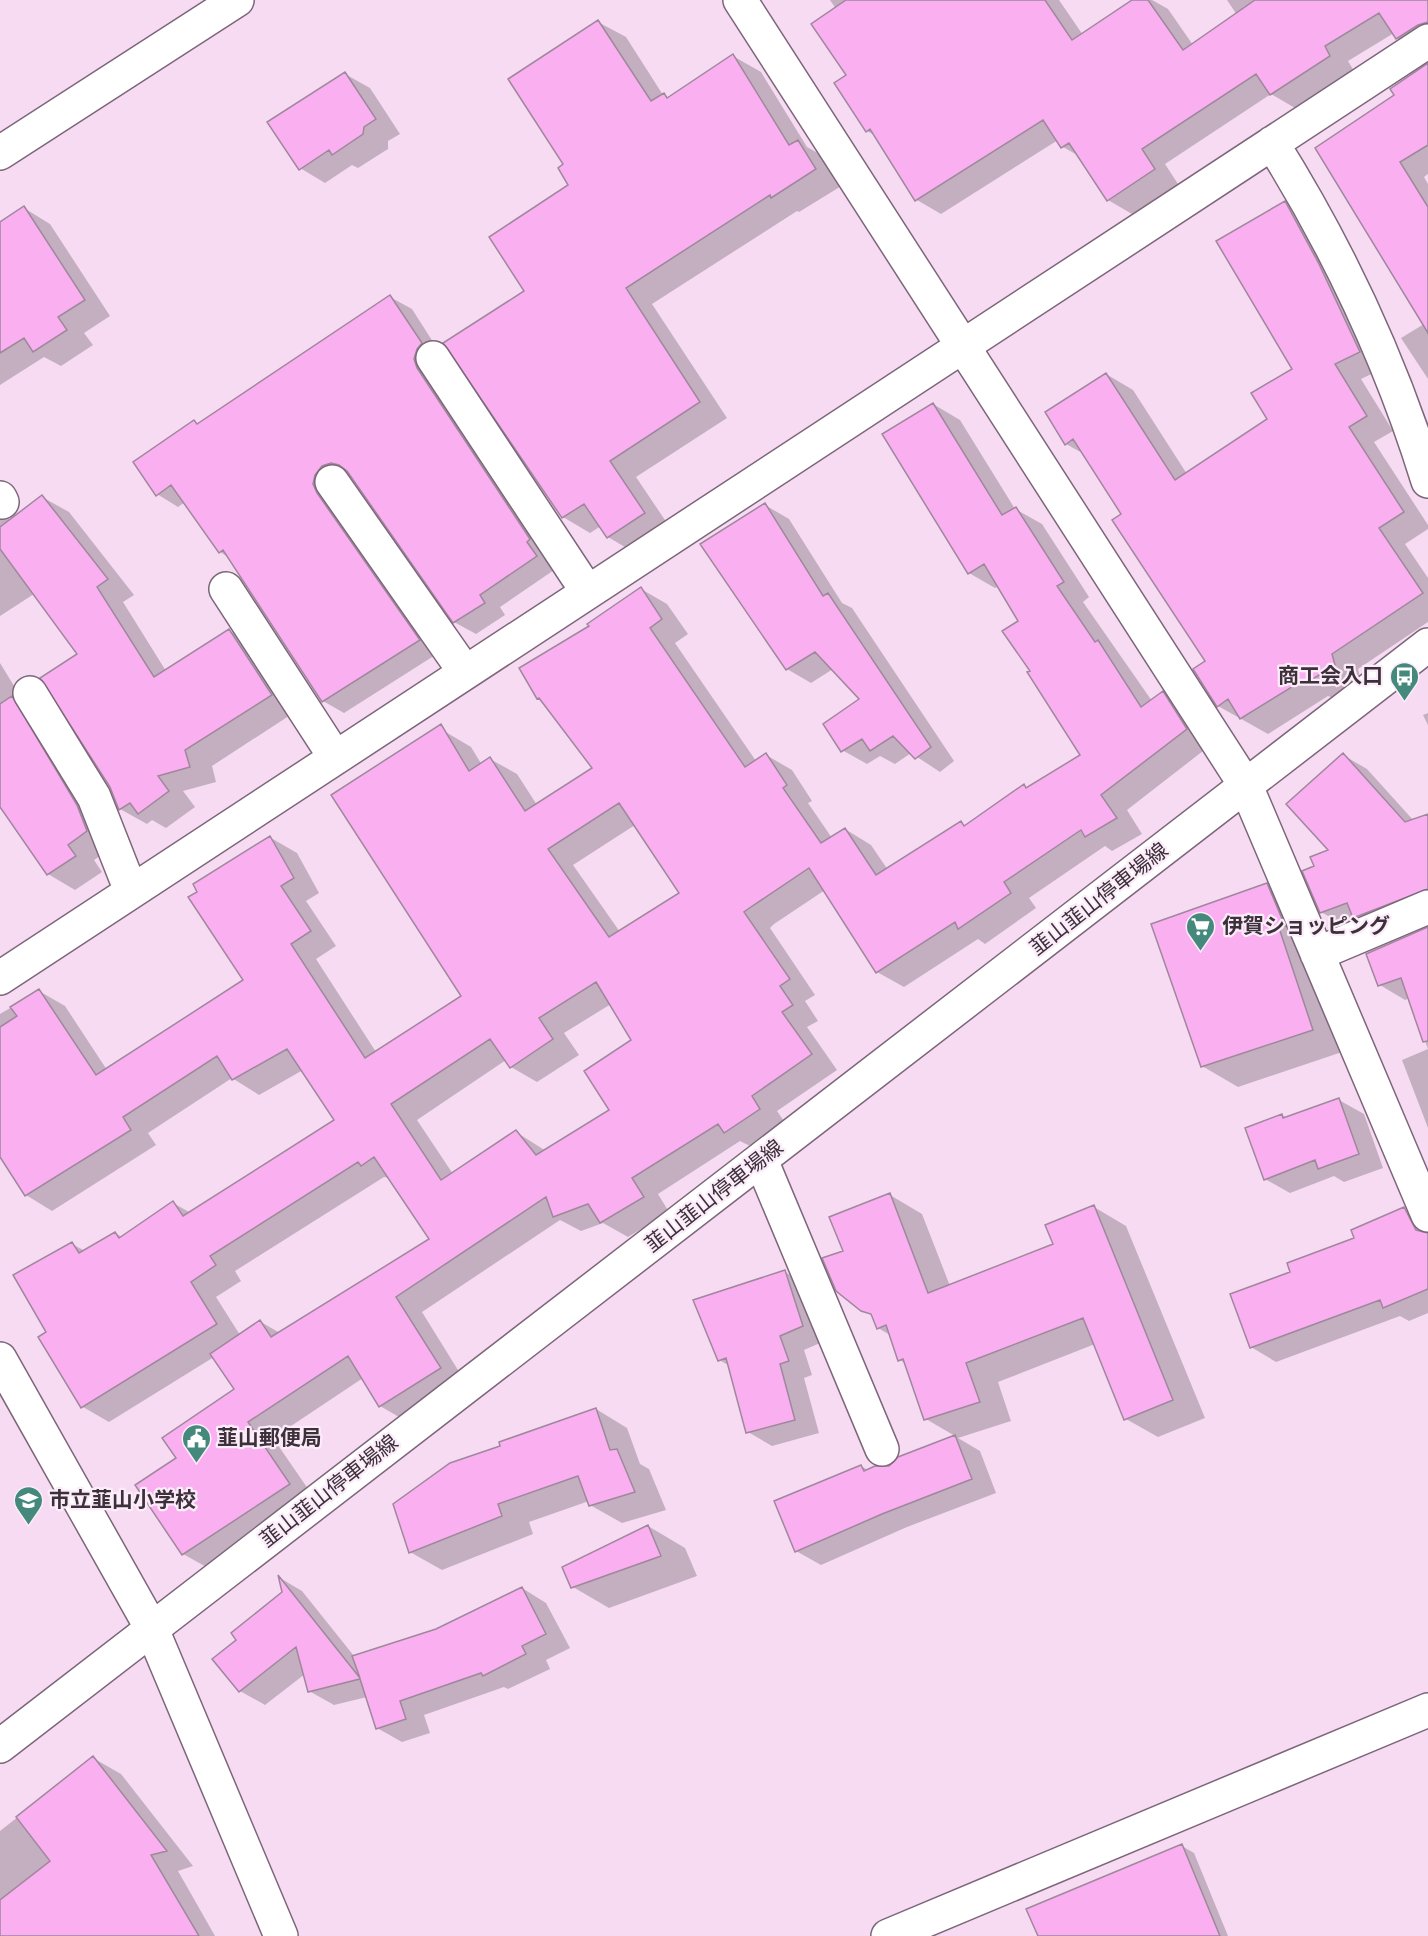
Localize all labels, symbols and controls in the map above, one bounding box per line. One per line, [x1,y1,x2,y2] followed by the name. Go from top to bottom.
[1388,660,1420,702] bus stop icon: 商工会入口
[1278,663,1383,687] place label: 商工会入口
[1025,837,1172,959] street label: 韮山韮山停車場線
[1185,910,1217,952] supermarket icon: 伊賀ショッピング
[1222,913,1390,937] place label: 伊賀ショッピング
[640,1134,787,1256] street label: 韮山韮山停車場線
[180,1422,212,1464] public building icon: 韮山郵便局
[217,1425,322,1449] place label: 韮山郵便局
[255,1429,402,1551] street label: 韮山韮山停車場線
[12,1484,44,1526] school or university icon: 市立韮山小学校
[49,1487,196,1511] place label: 市立韮山小学校

